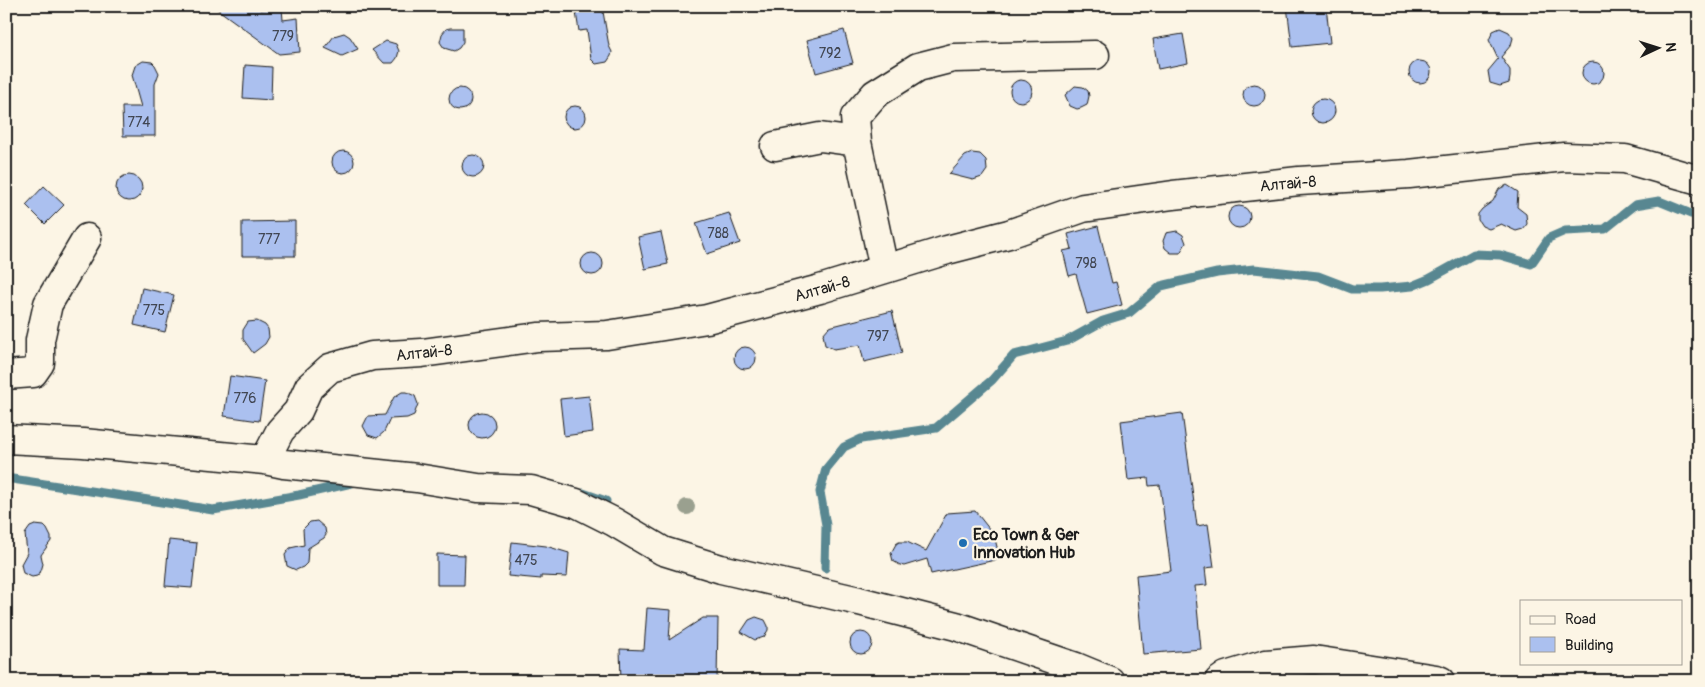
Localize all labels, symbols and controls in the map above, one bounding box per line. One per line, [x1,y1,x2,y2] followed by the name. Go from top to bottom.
[1632,22,1682,72] north arrow
[272,28,294,45] house number: 779
[1662,42,1679,52] text: N
[819,45,841,62] house number: 792
[128,114,150,131] house number: 774
[1259,172,1317,196] street label: Алтай-8
[707,225,729,242] house number: 788
[258,231,281,248] house number: 777
[1075,255,1097,272] house number: 798
[792,272,852,306] street label: Алтай-8
[143,302,165,319] house number: 775
[867,328,890,345] house number: 797
[395,340,453,366] street label: Алтай-8
[234,390,256,407] house number: 776
[973,525,1079,563] place label: Eco Town & Ger Innovation Hub
[957,537,969,549] marker: Eco Town & Ger Innovation Hub
[514,552,538,569] house number: 475
[1520,600,1682,664] legend
[1565,610,1596,629] text: Road
[1565,636,1613,655] text: Building

